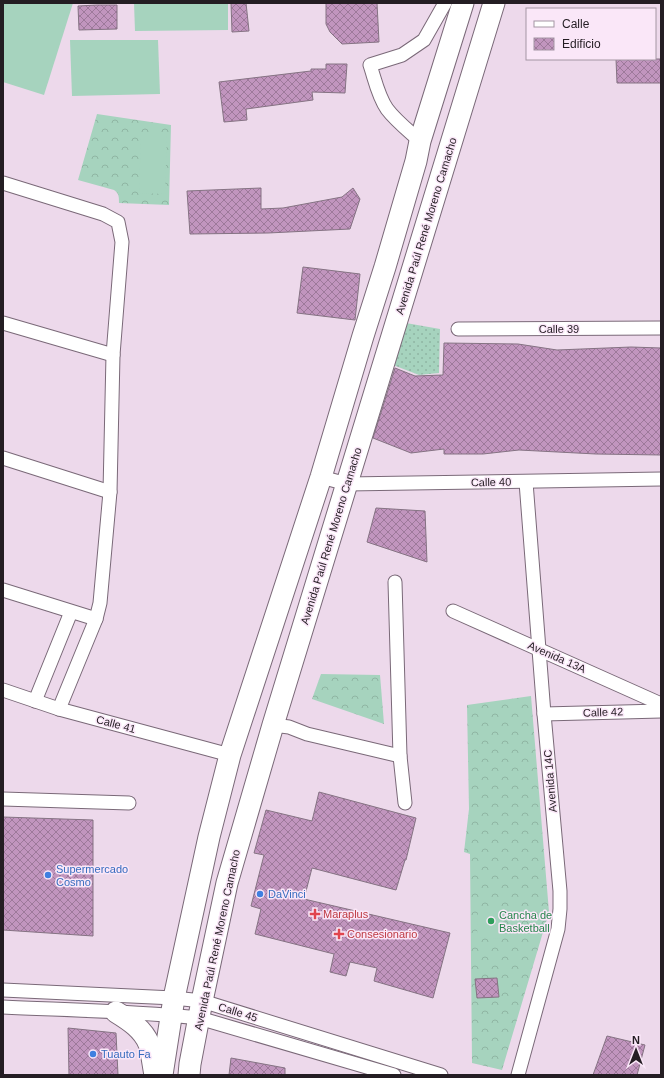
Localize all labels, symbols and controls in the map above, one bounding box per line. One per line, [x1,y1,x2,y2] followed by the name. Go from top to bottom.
[526,8,656,60] legend
[562,17,590,31] text: Calle
[562,37,601,51] text: Edificio
[393,136,459,316] street label: Avenida Paúl René Moreno Camacho
[539,323,579,335] street label: Calle 39
[298,446,364,626] street label: Avenida Paúl René Moreno Camacho
[471,476,511,488] street label: Calle 40
[526,639,588,675] street label: Avenida 13A
[583,705,623,719] street label: Calle 42
[95,713,137,735] street label: Calle 41
[541,749,559,813] street label: Avenida 14C
[192,849,242,1031] street label: Avenida Paúl René Moreno Camacho
[56,863,128,888] place label: Supermercado Cosmo
[43,870,53,880] marker: Supermercado Cosmo
[268,888,306,900] place label: DaVinci
[255,889,265,899] marker: DaVinci
[323,908,369,920] place label: Maraplus
[310,909,320,919] marker: Maraplus
[499,909,552,934] place label: Cancha de Basketball
[486,916,496,926] marker: Cancha de Basketball
[347,928,417,940] place label: Consesionario
[334,929,344,939] marker: Consesionario
[217,1000,259,1024] street label: Calle 45
[616,1030,656,1070] north arrow
[632,1034,640,1046] text: N
[101,1048,152,1060] place label: Tuauto Fa
[88,1049,98,1059] marker: Tuauto Fa

